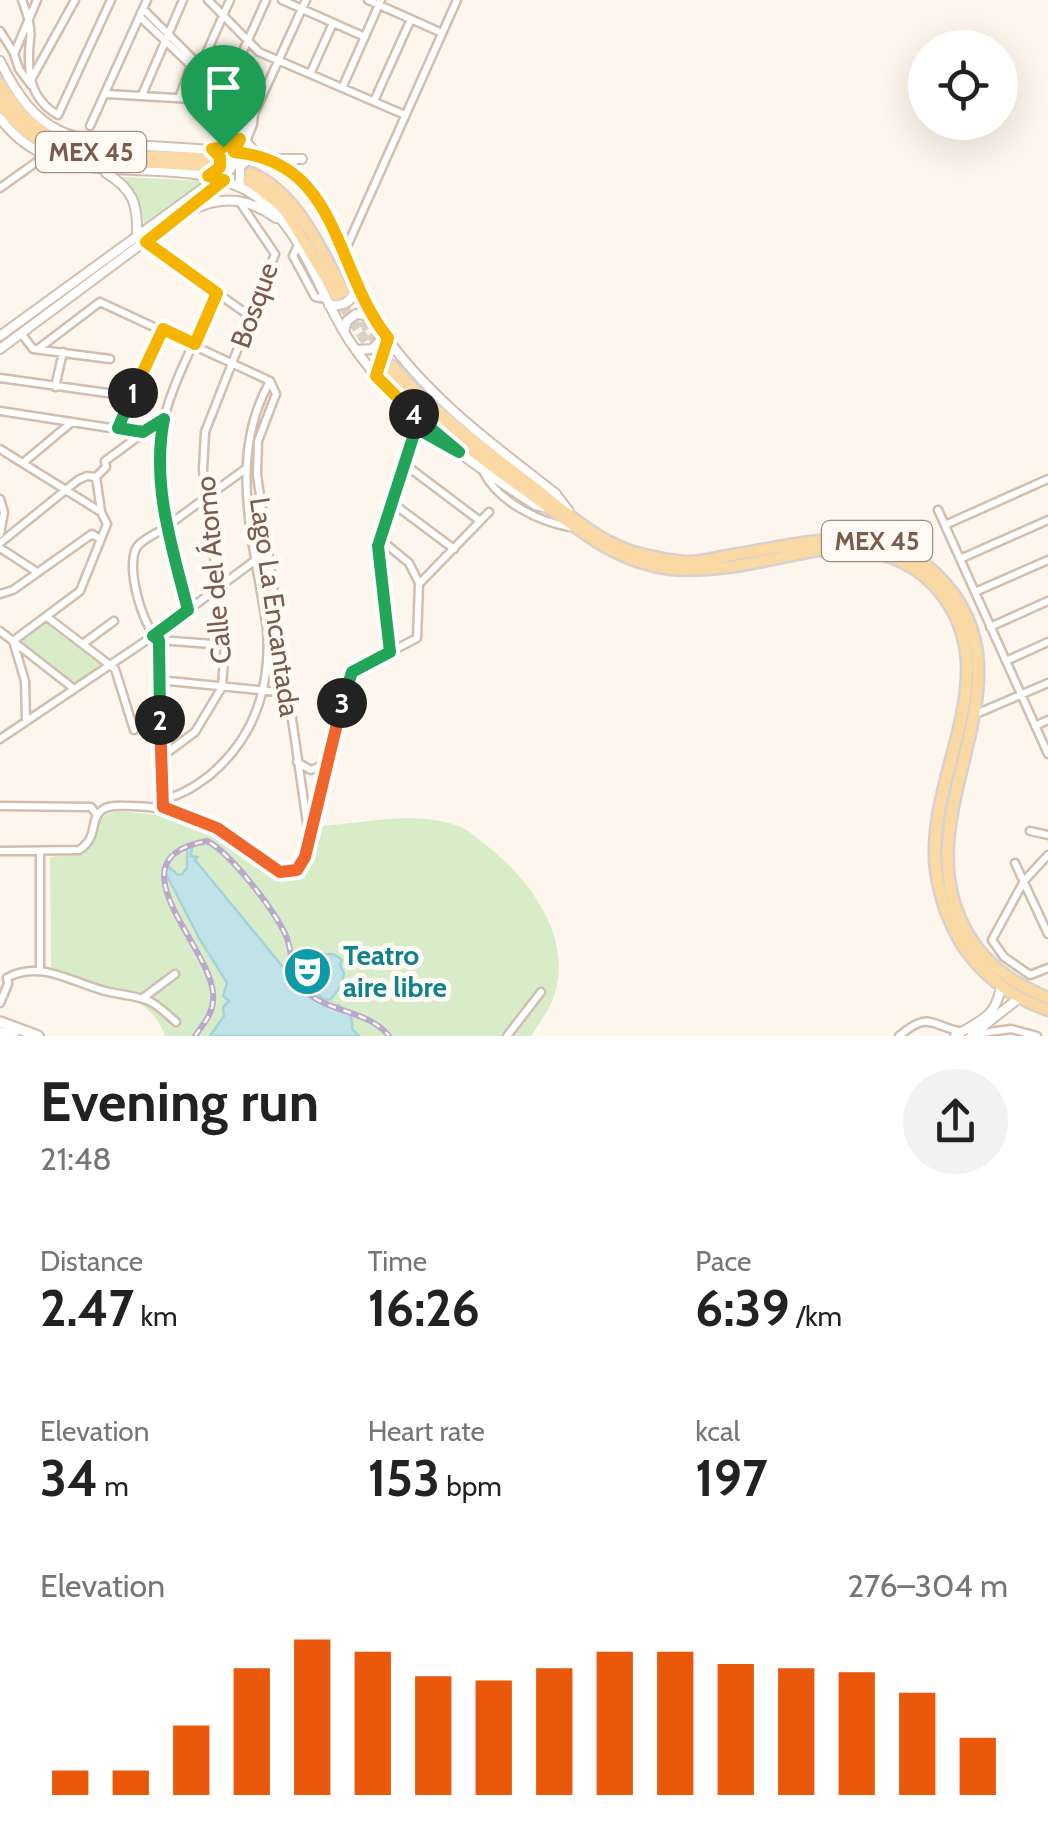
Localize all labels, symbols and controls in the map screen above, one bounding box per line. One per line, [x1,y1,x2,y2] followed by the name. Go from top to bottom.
[908,30,1018,140] map controls
[908,30,1018,140] button: locate
[181,45,266,148] pin
[196,60,251,115] icon: arrive
[36,132,146,172] road number: MEX 45
[223,258,285,352] street label: Bosque
[108,368,158,418] pin: 1
[128,376,138,410] text: 1
[389,389,439,439] pin: 4
[405,397,423,431] text: 4
[188,475,238,665] street label: Calle del Átomo
[243,495,307,719] street label: Lago La Encantada
[822,521,932,561] road number: MEX 45
[317,678,367,728] pin: 3
[334,686,350,720] text: 3
[135,695,185,745] pin: 2
[153,703,167,737] text: 2
[343,938,447,1004] place label: Teatro aire libre
[282,945,334,997] theatre icon: Teatro aire libre
[40,1068,319,1135] text: Evening run
[903,1069,1008,1174] button: share
[40,1139,112,1178] text: 21:48
[40,1244,143,1278] text: Distance
[368,1244,427,1278] text: Time
[695,1244,751,1278] text: Pace
[40,1278,134,1339] text: 2.47
[368,1278,480,1339] text: 16:26
[695,1278,790,1339] text: 6:39
[134,1299,178,1333] text: km
[790,1299,842,1333] text: /km
[40,1414,149,1448] text: Elevation
[368,1414,485,1448] text: Heart rate
[695,1414,740,1448] text: kcal
[40,1448,98,1509] text: 34
[368,1448,440,1509] text: 153
[695,1448,767,1509] text: 197
[98,1469,129,1503] text: m
[440,1469,502,1503] text: bpm
[40,1566,165,1605] text: Elevation
[847,1566,1008,1605] text: 276–304 m

